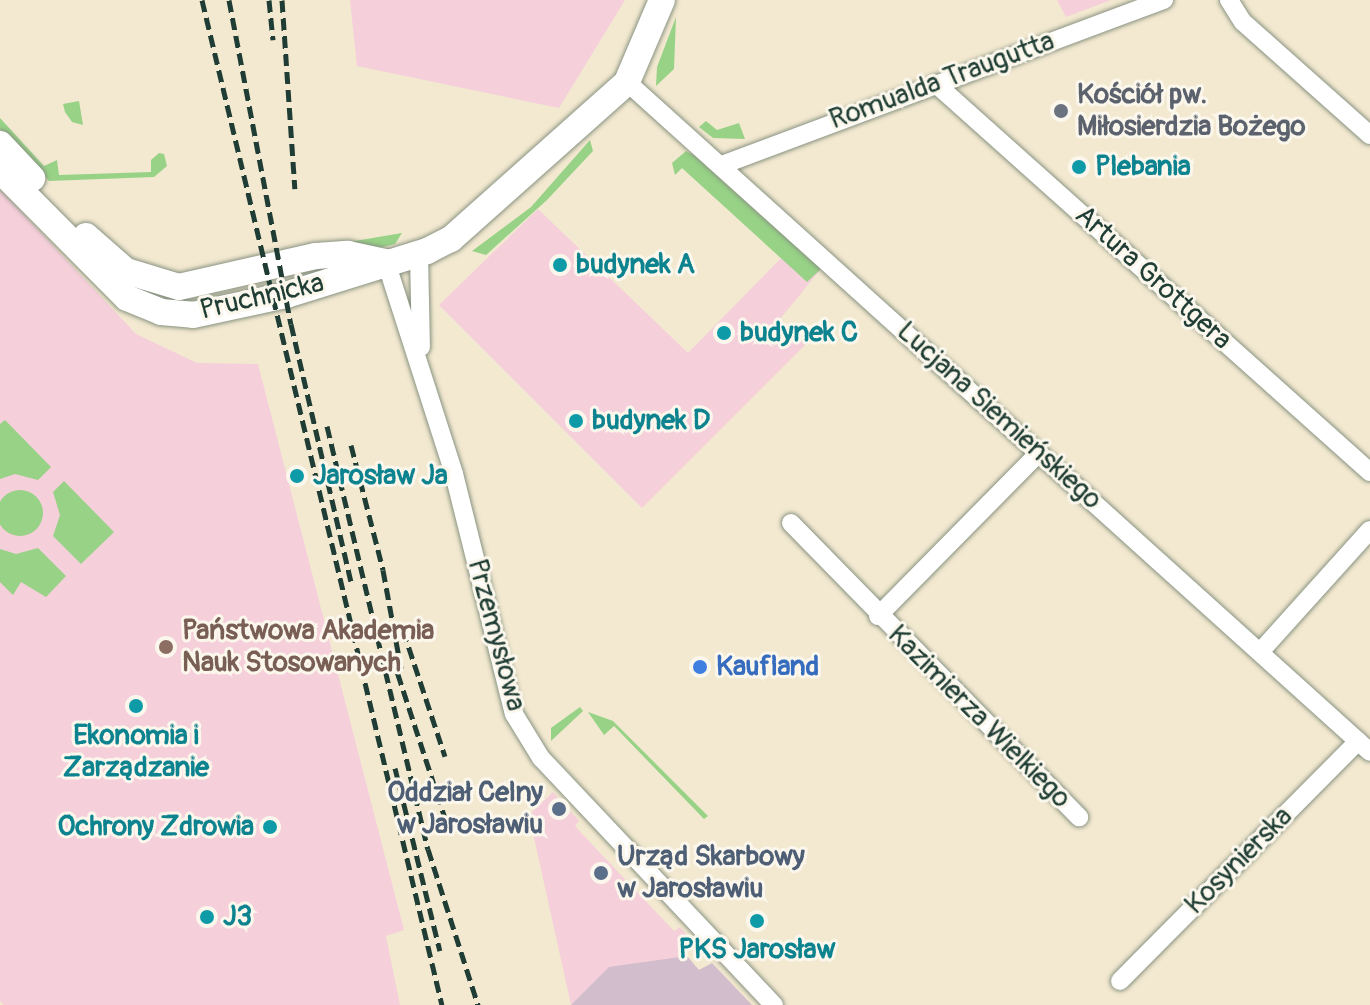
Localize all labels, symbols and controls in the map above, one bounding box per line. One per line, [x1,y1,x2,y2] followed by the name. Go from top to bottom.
[825,25,1059,137] street label: Romualda Traugutta
[1077,78,1306,144] place label: Kościół pw. Miłosierdzia Bożego
[1052,102,1070,120] marker: Kościół pw. Miłosierdzia Bożego
[1095,150,1191,184] place label: Plebania
[1070,158,1088,176] marker: Plebania
[1068,199,1238,357] street label: Artura Grottgera
[576,248,695,282] place label: budynek A
[551,256,569,274] marker: budynek A
[197,266,327,328] street label: Pruchnicka
[890,315,1108,517] street label: Lucjana Siemieńskiego
[740,316,858,350] place label: budynek C
[715,324,733,342] marker: budynek C
[592,404,710,438] place label: budynek D
[567,412,585,430] marker: budynek D
[313,459,448,493] place label: Jarosław Ja
[288,467,306,485] marker: Jarosław Ja
[460,555,532,715] street label: Przemysłowa
[182,614,434,680] place label: Państwowa Akademia Nauk Stosowanych
[880,618,1078,816] street label: Kazimierza Wielkiego
[157,638,175,656] marker: Państwowa Akademia Nauk Stosowanych
[716,650,819,684] place label: Kaufland
[691,658,709,676] marker: Kaufland
[127,697,145,715] marker: Ekonomia i Zarządzanie
[63,719,209,785] place label: Ekonomia i Zarządzanie
[387,776,543,842] place label: Oddział Celny w Jarosławiu
[550,800,568,818] marker: Oddział Celny w Jarosławiu
[1178,800,1300,922] street label: Kosynierska
[57,810,254,844] place label: Ochrony Zdrowia
[261,818,279,836] marker: Ochrony Zdrowia
[617,840,805,906] place label: Urząd Skarbowy w Jarosławiu
[592,864,610,882] marker: Urząd Skarbowy w Jarosławiu
[223,900,252,934] place label: J3
[198,908,216,926] marker: J3
[748,912,766,930] marker: PKS Jarosław
[679,933,835,967] place label: PKS Jarosław

